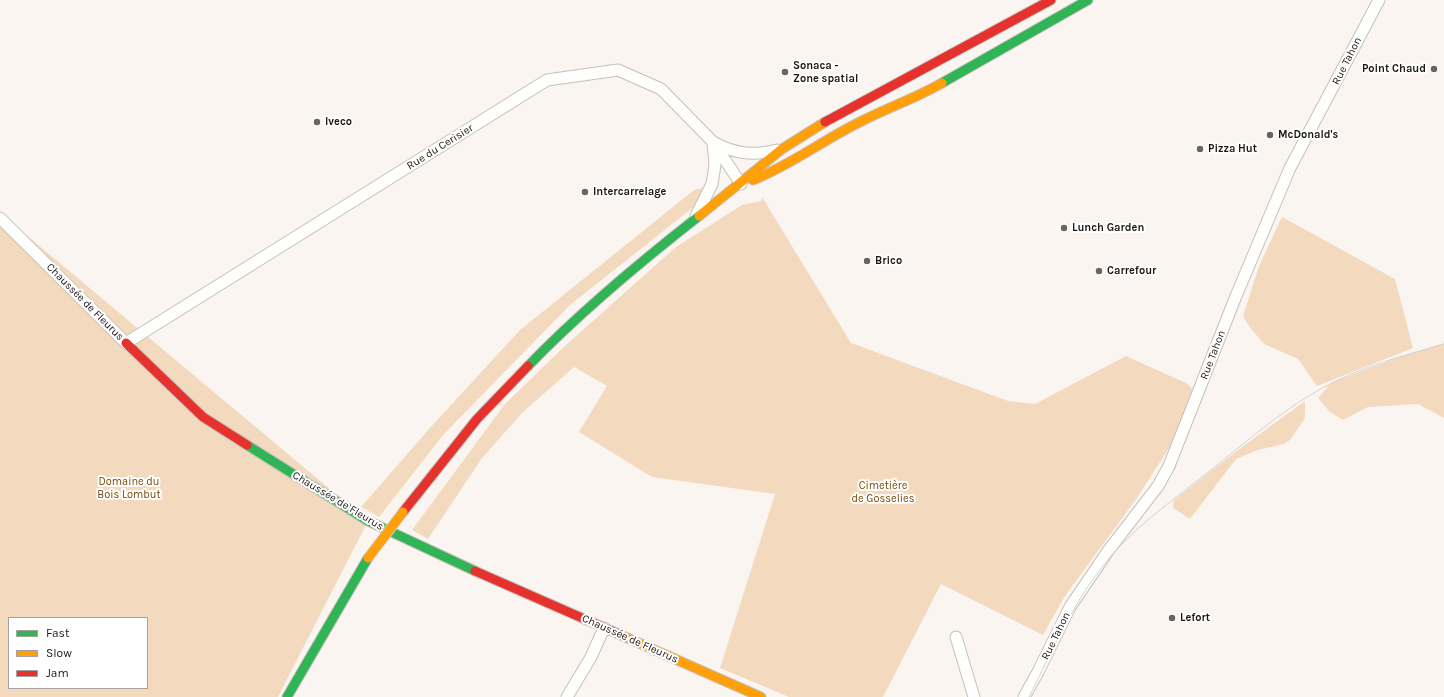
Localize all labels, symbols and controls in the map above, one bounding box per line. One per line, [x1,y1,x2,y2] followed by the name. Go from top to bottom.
[1329,35,1365,87] street label: Rue Tahon
[793,59,858,85] place label: Sonaca - Zone spatial
[1362,62,1426,76] place label: Point Chaud
[1429,64,1439,74] marker: Point Chaud
[780,67,790,77] marker: Sonaca - Zone spatial
[325,115,352,129] place label: Iveco
[312,117,322,127] marker: Iveco
[404,121,476,173] street label: Rue du Cerisier
[1278,128,1338,142] place label: McDonald's
[1265,130,1275,140] marker: McDonald's
[1208,142,1257,156] place label: Pizza Hut
[1195,144,1205,154] marker: Pizza Hut
[593,185,666,199] place label: Intercarrelage
[580,187,590,197] marker: Intercarrelage
[1072,221,1144,235] place label: Lunch Garden
[1059,223,1069,233] marker: Lunch Garden
[875,254,902,268] place label: Brico
[862,256,872,266] marker: Brico
[44,261,126,343] street label: Chaussée de Fleurus
[1107,264,1156,278] place label: Carrefour
[1094,266,1104,276] marker: Carrefour
[1198,329,1228,381] street label: Rue Tahon
[290,469,386,533] street label: Chaussée de Fleurus
[97,475,161,501] park label: Domaine du Bois Lombut
[852,479,914,505] park label: Cimetière de Gosselies
[1039,610,1073,662] street label: Rue Tahon
[1180,611,1210,625] place label: Lefort
[580,612,680,666] street label: Chaussée de Fleurus
[1167,613,1177,623] marker: Lefort
[8,617,148,689] legend
[46,626,69,640] text: Fast
[46,646,72,660] text: Slow
[46,666,69,680] text: Jam

